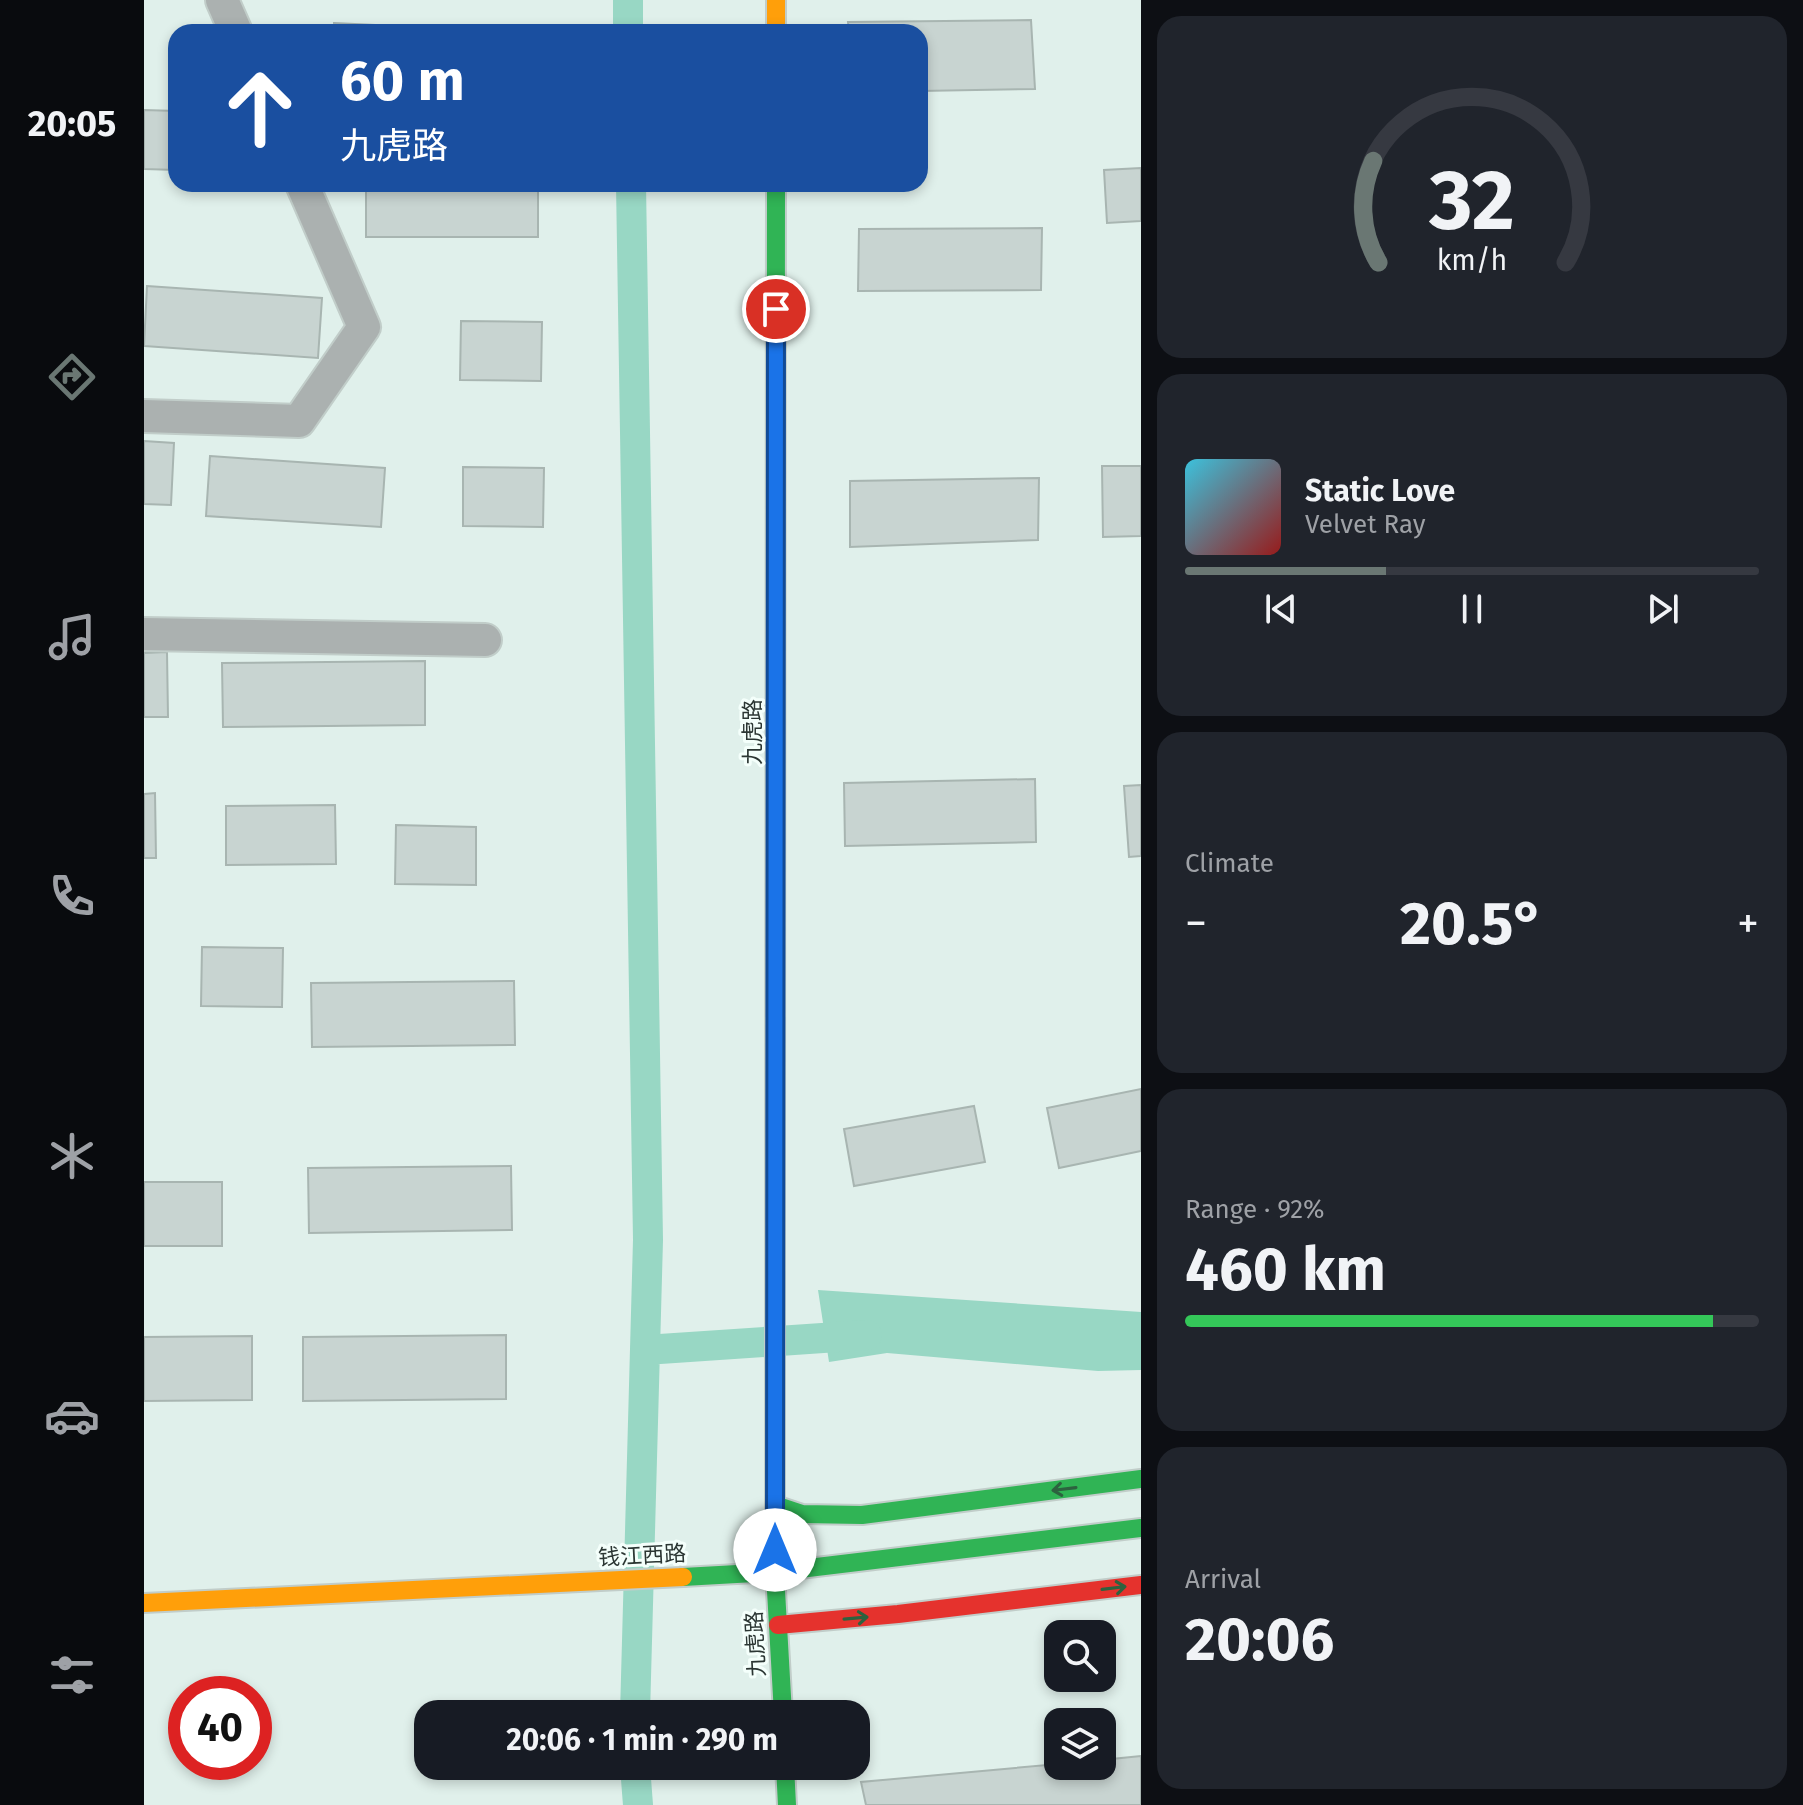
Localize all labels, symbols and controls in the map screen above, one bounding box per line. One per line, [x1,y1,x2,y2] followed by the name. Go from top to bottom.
[340,48,465,115] text: 60 m
[208,56,312,160] icon: ahead
[28,102,116,146] text: 20:05
[340,124,448,168] text: 九虎路
[1428,150,1515,250] text: 32
[1437,243,1507,278] text: km/h
[742,275,810,343] pin
[754,287,798,331] icon: arrive
[44,349,100,405] icon: directions
[1305,473,1455,509] text: Static Love
[1305,509,1425,540] text: Velvet Ray
[1259,587,1303,631] icon: previous
[1450,587,1494,631] icon: pause
[1641,587,1685,631] icon: next
[44,609,100,665] icon: music
[739,699,766,765] street label: 九虎路
[1185,848,1274,879] text: Climate
[44,868,100,924] icon: phone
[1400,888,1544,960] text: 20.5°
[1185,897,1207,950] text: −
[1737,897,1759,950] text: +
[44,1128,100,1184] icon: climate
[1185,1194,1325,1225] text: Range · 92%
[1185,1234,1386,1306] text: 460 km
[44,1388,100,1444] icon: car
[1052,1482,1077,1497] one-way arrow
[733,1508,817,1592] position arrow
[597,1540,687,1571] street label: 钱江西路
[1185,1564,1261,1595] text: Arrival
[1100,1581,1127,1596] one-way arrow
[1185,1604,1334,1676] text: 20:06
[740,1610,771,1678] street label: 九虎路
[842,1610,869,1625] one-way arrow
[1044,1620,1116,1780] map controls
[1044,1620,1116,1692] button: search
[44,1647,100,1703] icon: filters
[168,1676,272,1780] speed limit sign: 40
[1044,1708,1116,1780] button: layers
[506,1722,778,1758] text: 20:06 · 1 min · 290 m

